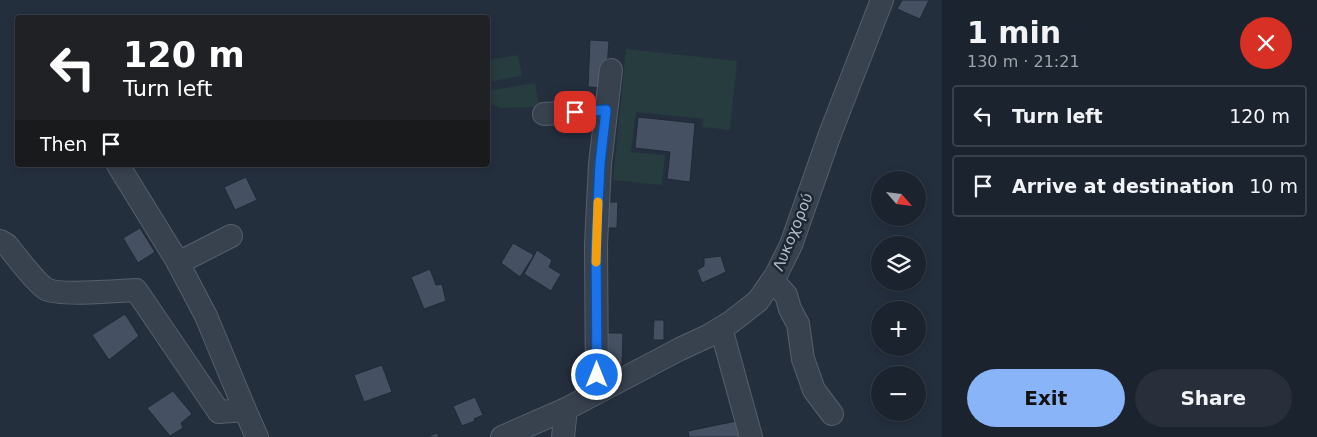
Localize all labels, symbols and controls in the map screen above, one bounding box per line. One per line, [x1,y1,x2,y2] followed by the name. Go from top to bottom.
[967,15,1061,50] text: 1 min
[1240,17,1292,69] button: close
[40,35,105,100] icon: left
[123,35,245,75] text: 120 m
[967,52,1080,71] text: 130 m · 21:21
[123,76,212,101] text: Turn left
[554,91,596,133] pin
[561,98,589,126] icon: arrive
[969,102,997,130] icon: left
[1012,105,1103,127] text: Turn left
[1229,105,1290,127] text: 120 m
[97,130,125,158] icon: arrive
[40,133,87,155] text: Then
[871,171,926,226] north arrow
[871,171,926,421] map controls
[969,172,997,200] icon: arrive
[1012,175,1234,197] text: Arrive at destination
[1249,175,1298,197] text: 10 m
[769,191,817,273] street label: Λυκοχορού
[871,236,926,291] button: layers
[871,301,926,356] button: +
[570,348,622,400] position arrow
[871,366,926,421] button: −
[967,369,1125,427] button: Exit
[1135,369,1292,427] button: Share

